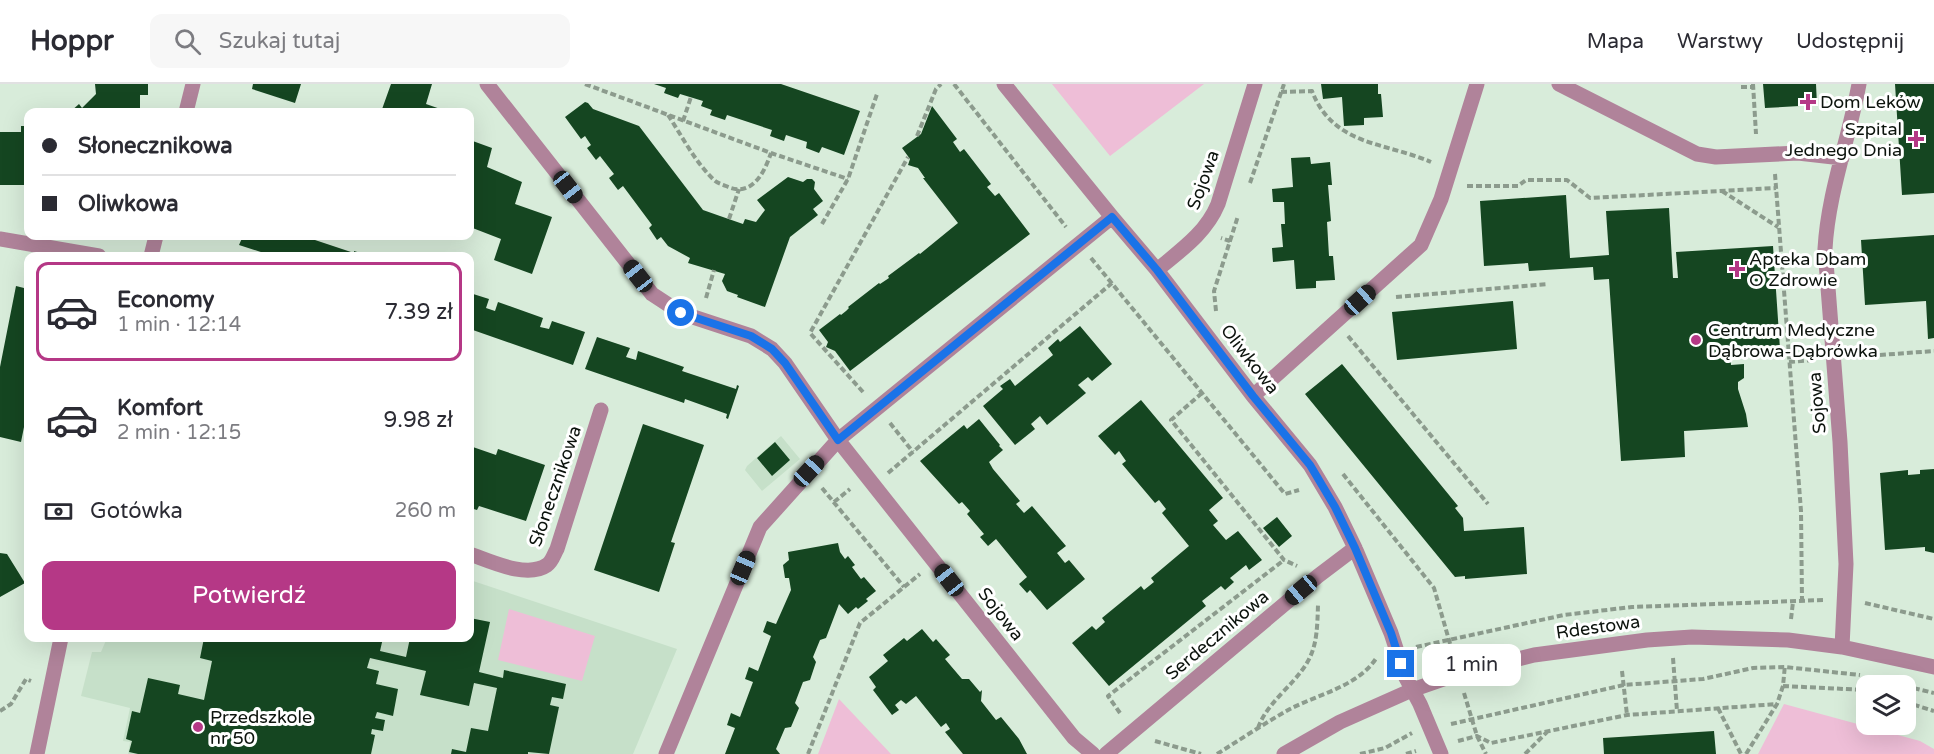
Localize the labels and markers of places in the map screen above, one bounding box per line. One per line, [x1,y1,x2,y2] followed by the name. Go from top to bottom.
[1820,91,1921,113] place label: Dom Leków
[1801,95,1815,109] marker: Dom Leków
[1785,118,1902,161] place label: Szpital Jednego Dnia
[1907,130,1925,148] marker: Szpital Jednego Dnia
[1749,248,1866,291] place label: Apteka Dbam O Zdrowie
[1730,262,1744,276] marker: Apteka Dbam O Zdrowie
[1708,319,1878,362] place label: Centrum Medyczne Dąbrowa-Dąbrówka
[1689,333,1703,347] marker: Centrum Medyczne Dąbrowa-Dąbrówka
[210,706,312,749] place label: Przedszkole nr 50
[191,720,205,734] marker: Przedszkole nr 50

